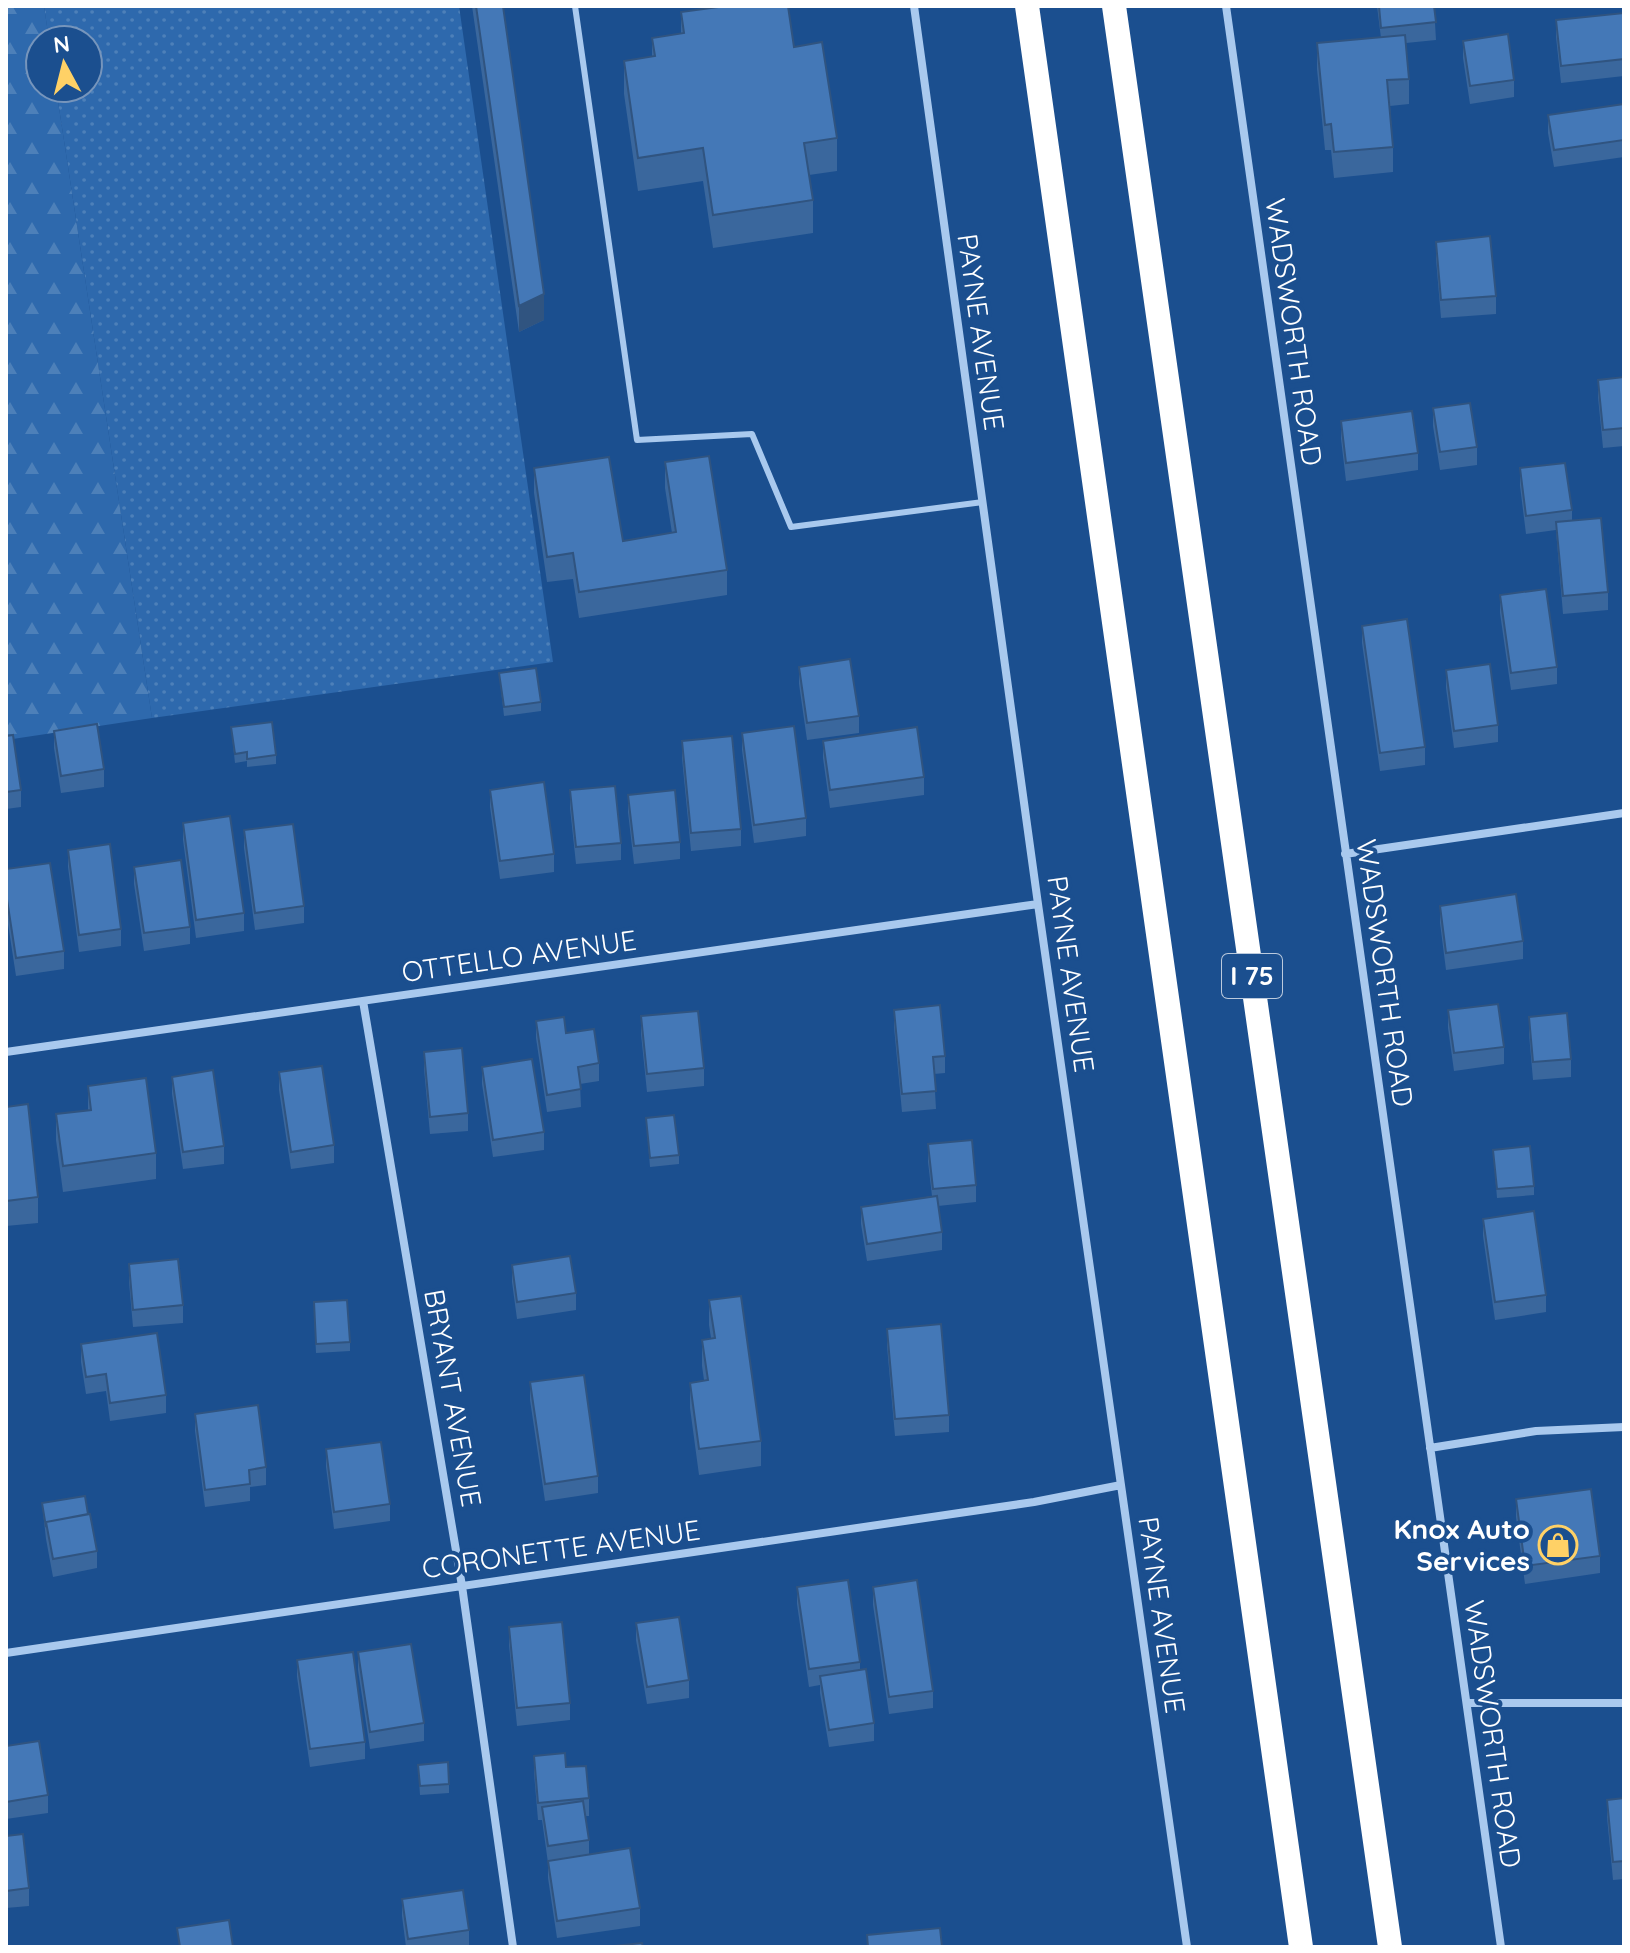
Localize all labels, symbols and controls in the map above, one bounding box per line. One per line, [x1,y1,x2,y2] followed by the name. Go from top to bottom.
[24,24,104,104] north arrow
[52,29,71,59] text: N
[1258,196,1331,468] street label: WADSWORTH ROAD
[950,231,1013,433] street label: PAYNE AVENUE
[1349,837,1422,1109] street label: WADSWORTH ROAD
[1040,873,1103,1075] street label: PAYNE AVENUE
[399,922,638,989] street label: OTTELLO AVENUE
[1222,954,1282,998] road number: I 75
[417,1286,490,1509] street label: BRYANT AVENUE
[1393,1511,1530,1578] place label: Knox Auto Services
[420,1512,702,1585] street label: CORONETTE AVENUE
[1131,1514,1194,1716] street label: PAYNE AVENUE
[1537,1524,1579,1566] shop icon: Knox Auto Services
[1457,1598,1530,1870] street label: WADSWORTH ROAD

